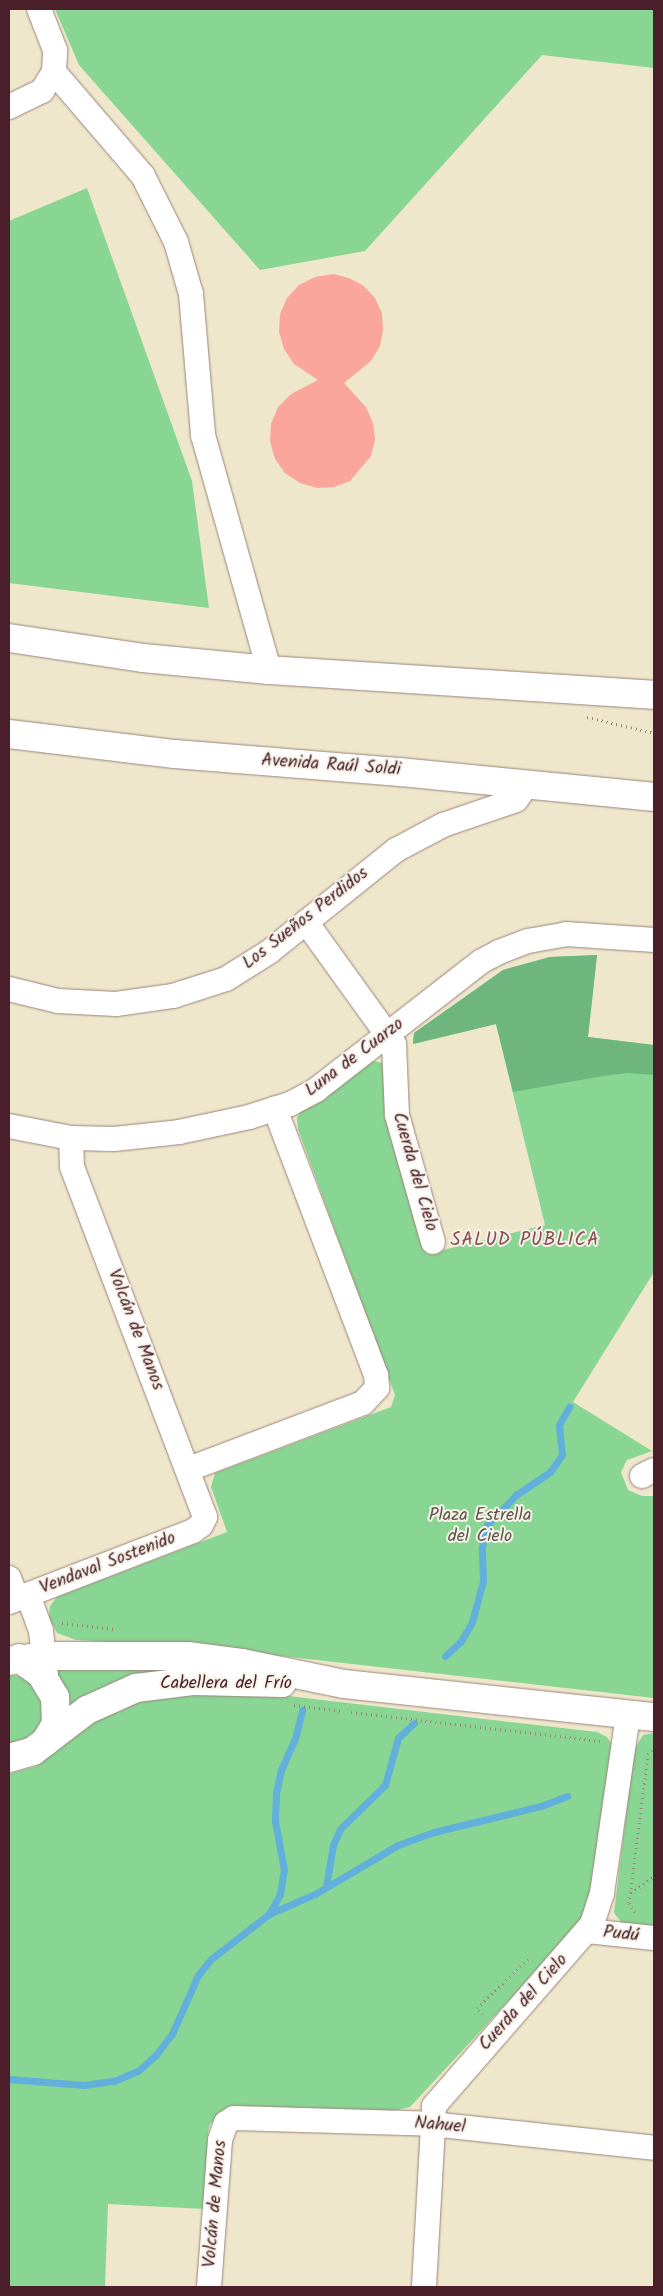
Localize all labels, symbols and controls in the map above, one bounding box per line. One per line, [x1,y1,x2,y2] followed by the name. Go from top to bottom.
[261,750,401,782] street label: Avenida Raúl Soldi
[239,863,373,975] street label: Los Sueños Perdidos
[301,1014,409,1102] street label: Luna de Cuarzo
[387,1110,441,1234] street label: Cuerda del Cielo
[449,1230,601,1252] district label: SALUD PÚBLICA
[102,1266,168,1394] street label: Volcán de Manos
[429,1506,531,1548] park label: Plaza Estrella del Cielo
[37,1528,179,1600] street label: Vendaval Sostenido
[160,1673,292,1695] street label: Cabellera del Frío
[602,1922,640,1948] street label: Pudú
[475,1950,573,2056] street label: Cuerda del Cielo
[413,2113,467,2139] street label: Nahuel
[200,2139,232,2269] street label: Volcán de Manos

